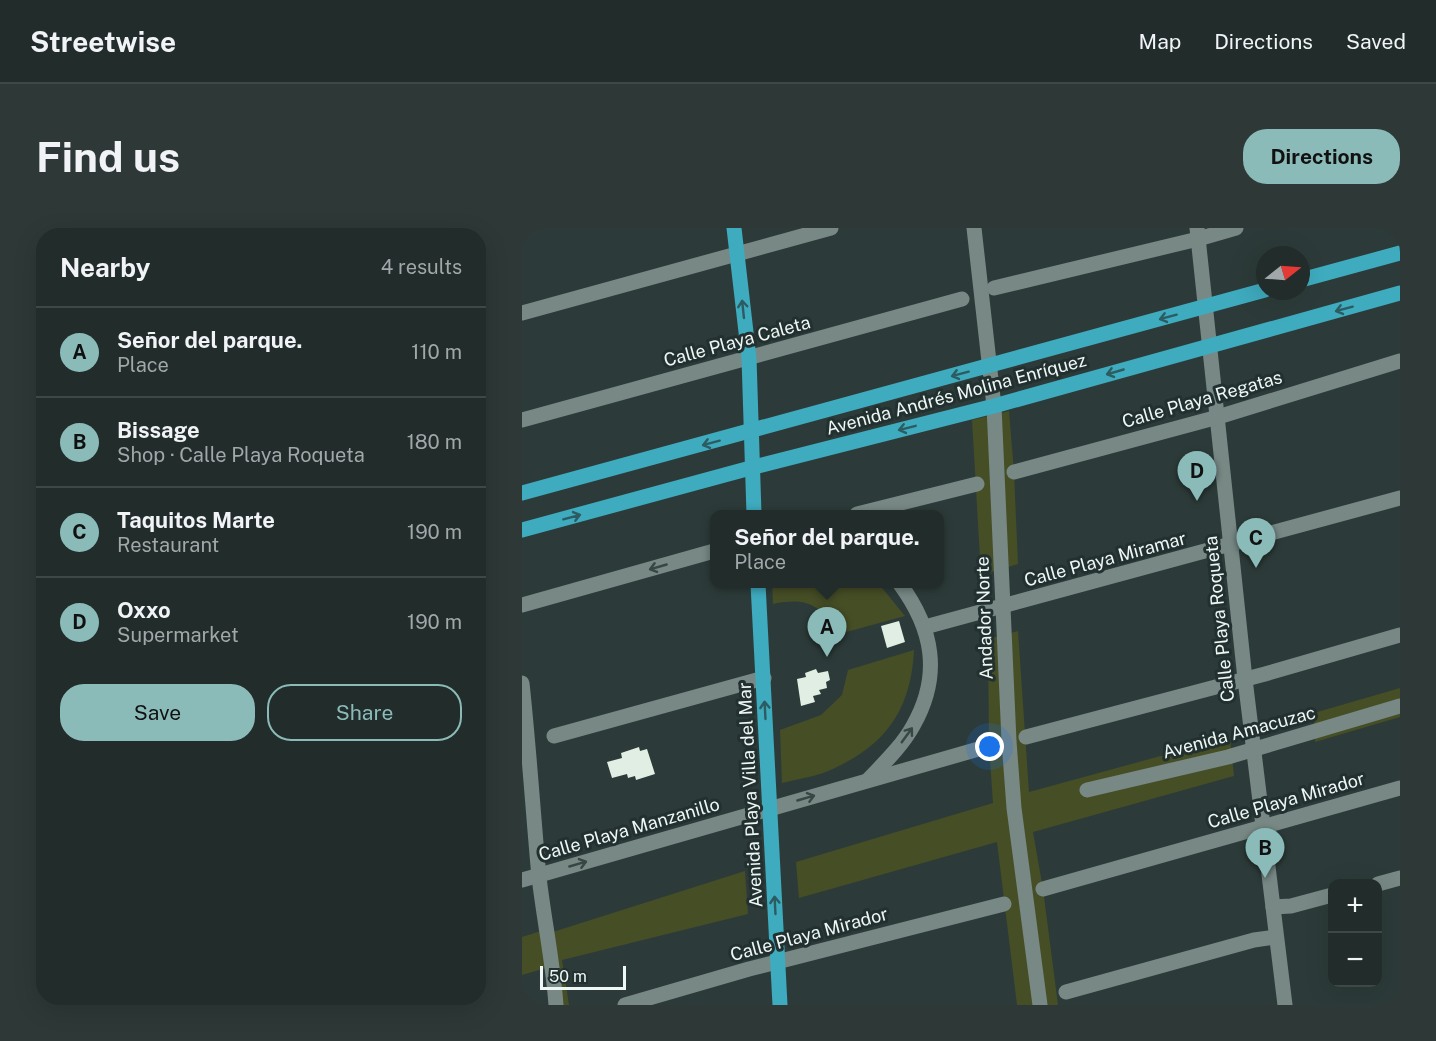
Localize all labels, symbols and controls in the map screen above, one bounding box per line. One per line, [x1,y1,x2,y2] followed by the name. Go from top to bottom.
[30,25,176,58] text: Streetwise
[1139,29,1181,54] text: Map
[1214,29,1313,54] text: Directions
[1346,29,1406,54] text: Saved
[1243,129,1400,184] button: Directions
[36,132,180,181] text: Find us
[1256,246,1310,300] north arrow
[60,252,150,283] text: Nearby
[381,255,462,279] text: 4 results
[738,300,749,320] one-way arrow
[1334,304,1353,315] one-way arrow
[661,311,813,371] street label: Calle Playa Caleta
[1159,312,1178,323] one-way arrow
[117,327,303,353] text: Señor del parque.
[72,340,87,364] text: A
[411,340,462,364] text: 110 m
[824,349,1088,439] street label: Avenida Andrés Molina Enríquez
[117,353,169,377] text: Place
[1120,366,1284,432] street label: Calle Playa Regatas
[1106,367,1125,379] one-way arrow
[951,369,970,380] one-way arrow
[117,417,200,443] text: Bissage
[898,423,917,435] one-way arrow
[73,430,86,454] text: B
[407,430,462,454] text: 180 m
[702,437,721,449] one-way arrow
[117,443,365,467] text: Shop · Calle Playa Roqueta
[1178,452,1216,501] pin: D
[117,507,275,533] text: Taquitos Marte
[710,510,944,588] popup
[562,511,581,523] one-way arrow
[1236,518,1276,568] pin: C
[72,520,87,544] text: C
[407,520,462,544] text: 190 m
[734,524,920,550] text: Señor del parque.
[1022,527,1188,591] street label: Calle Playa Miramar
[117,533,219,557] text: Restaurant
[1200,535,1238,703] street label: Calle Playa Roqueta
[734,550,786,574] text: Place
[971,556,997,680] street label: Andador Norte
[649,562,668,573] one-way arrow
[117,597,171,623] text: Oxxo
[808,608,846,657] pin: A
[72,610,87,634] text: D
[407,610,462,634] text: 190 m
[117,623,239,647] text: Supermarket
[734,682,766,908] street label: Avenida Playa Villa del Mar
[60,684,255,741] button: Save
[267,684,462,741] button: Share
[760,700,771,720] one-way arrow
[1160,701,1318,763] street label: Avenida Amacuzac
[900,727,913,743] one-way arrow
[975,732,1004,761] your location
[1205,768,1367,832] street label: Calle Playa Mirador
[796,792,815,803] one-way arrow
[536,793,722,865] street label: Calle Playa Manzanillo
[1246,828,1284,878] pin: B
[569,858,588,869] one-way arrow
[1328,879,1382,987] map controls
[1328,879,1382,933] button: +
[769,895,780,915] one-way arrow
[728,903,890,965] street label: Calle Playa Mirador
[1328,933,1382,987] button: −
[540,963,626,990] scale bar
[549,967,587,986] text: 50 m

